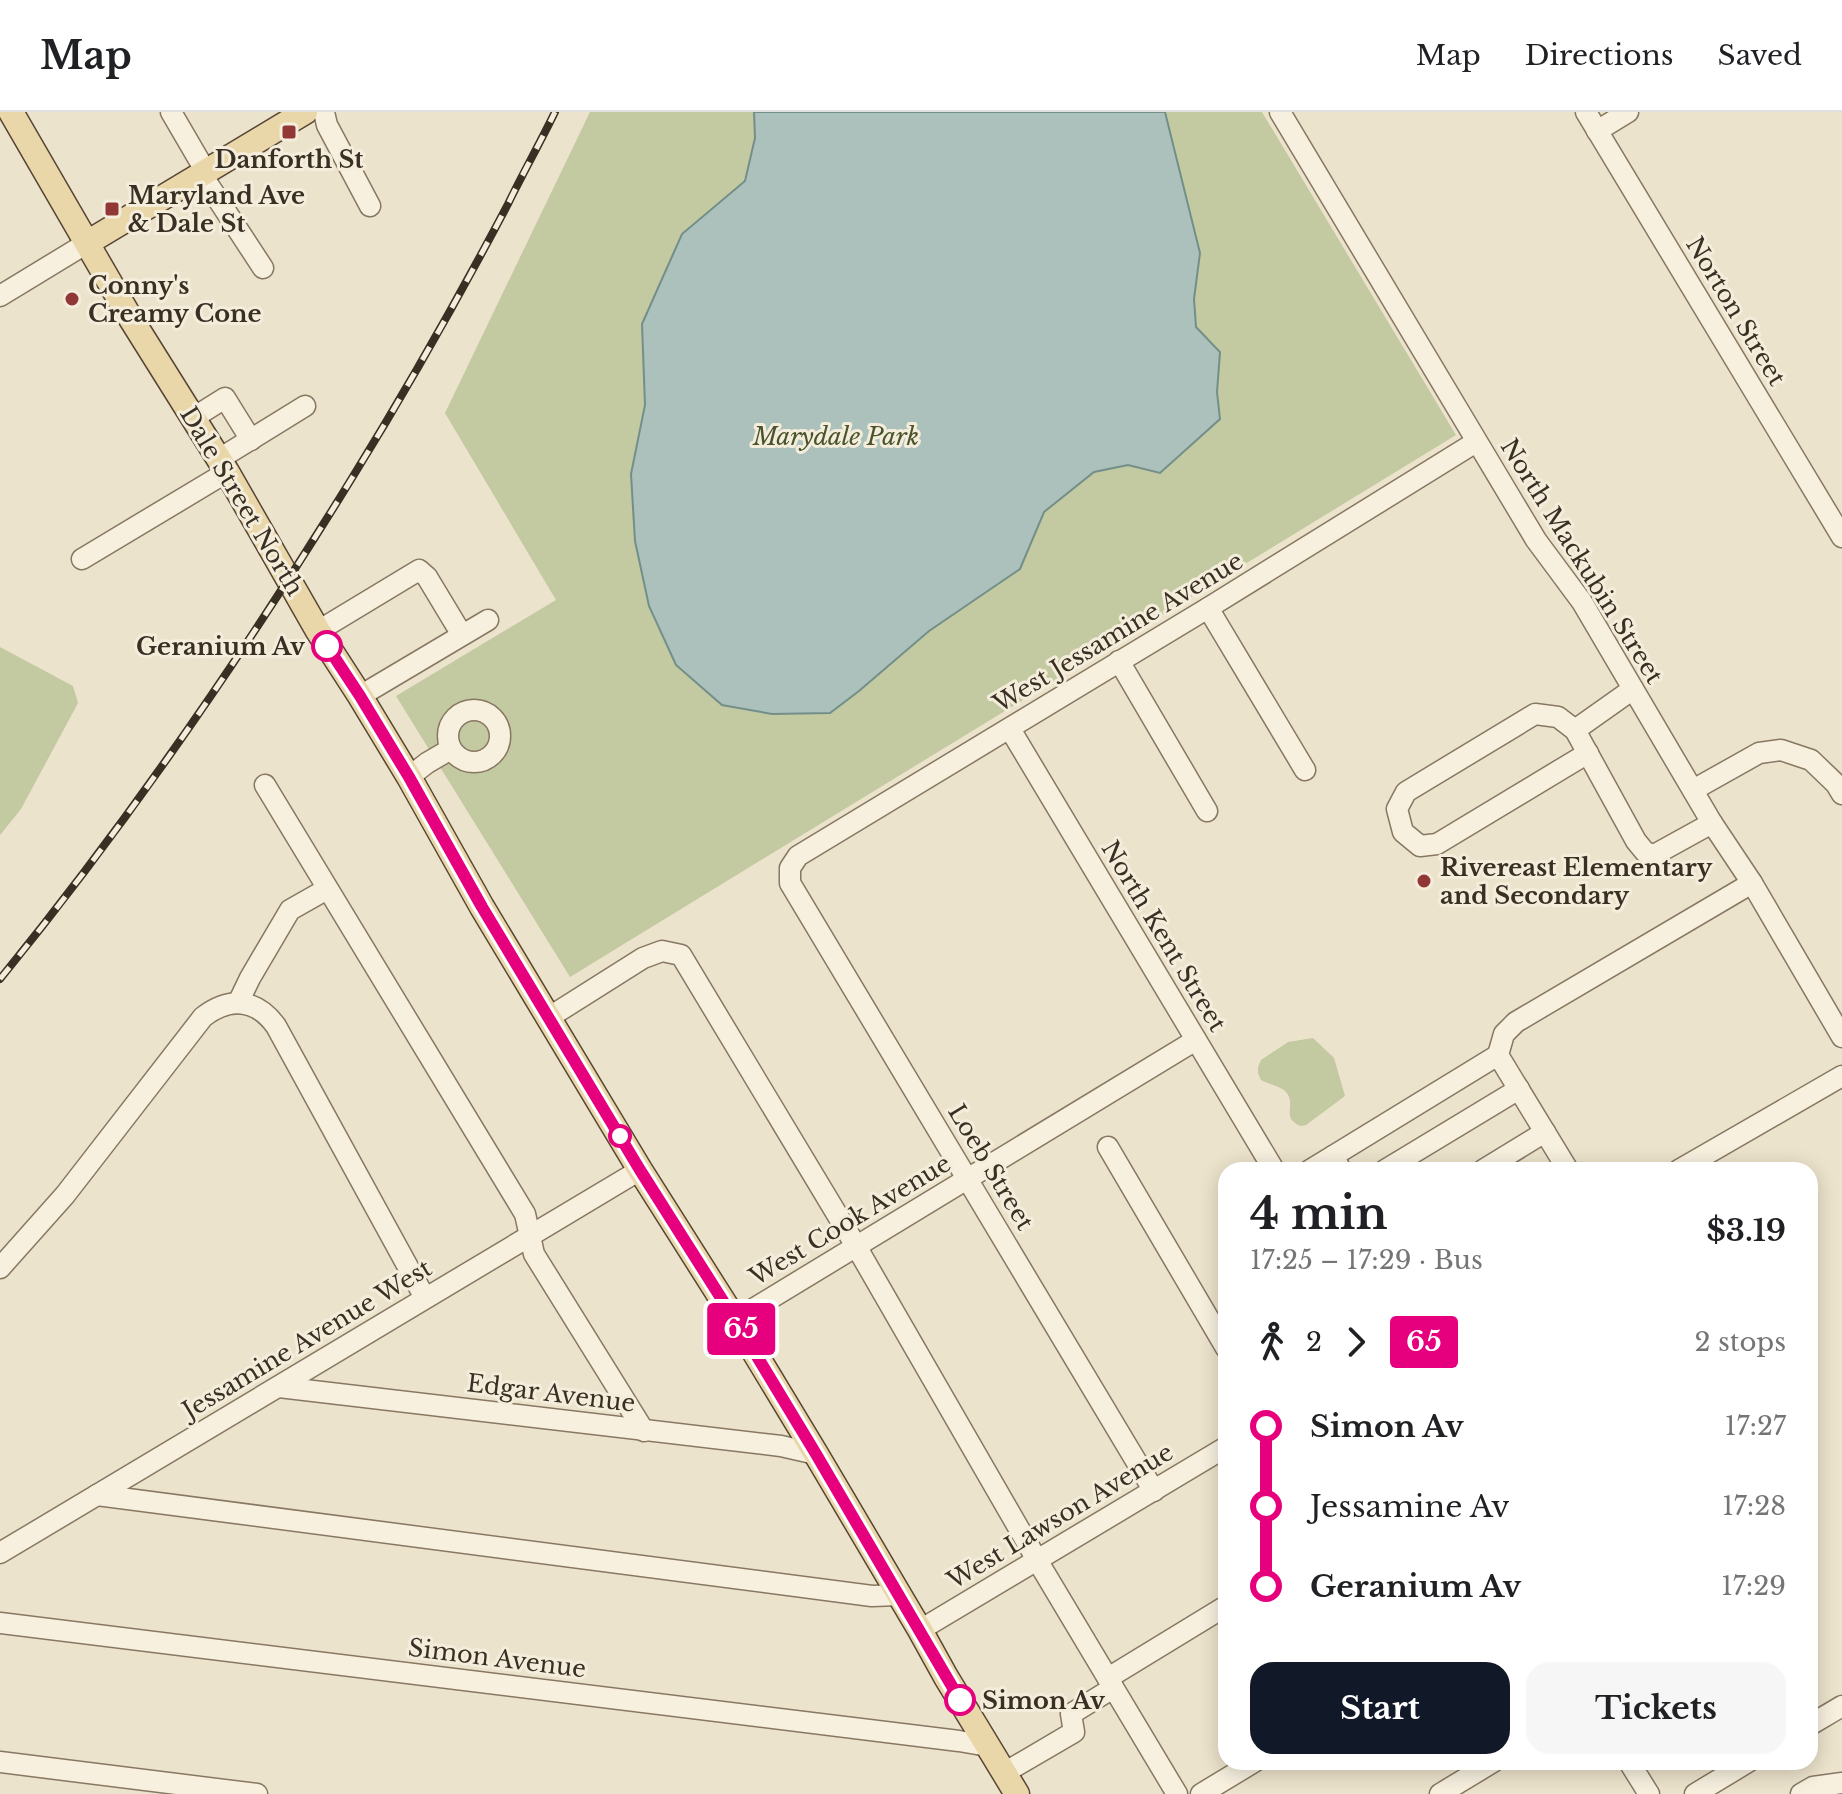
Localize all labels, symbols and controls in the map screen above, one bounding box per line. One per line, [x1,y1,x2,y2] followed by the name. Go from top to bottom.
[40,32,132,79] text: Map
[1416,38,1481,73] text: Map
[1525,38,1674,73] text: Directions
[1718,38,1802,73] text: Saved
[280,123,298,141] marker: Danforth St
[215,145,364,174] place label: Danforth St
[128,181,305,238] place label: Maryland Ave & Dale St
[103,200,121,218] marker: Maryland Ave & Dale St
[1680,231,1792,391] street label: Norton Street
[88,271,262,328] place label: Conny's Creamy Cone
[63,290,81,308] marker: Conny's Creamy Cone
[174,401,310,601] street label: Dale Street North
[752,422,919,451] park label: Marydale Park
[1495,433,1669,689] street label: North Mackubin Street
[987,546,1248,719] street label: West Jessamine Avenue
[312,631,342,661] marker: Geranium Av
[136,632,305,661] place label: Geranium Av
[1096,835,1232,1037] street label: North Kent Street
[1440,853,1713,910] place label: Rivereast Elementary and Secondary
[1415,872,1433,890] marker: Rivereast Elementary and Secondary
[942,1099,1040,1235] street label: Loeb Street
[609,1125,631,1147] unlabelled marker
[743,1148,956,1292] street label: West Cook Avenue
[1250,1186,1387,1241] text: 4 min
[1706,1212,1786,1249] text: $3.19
[1250,1244,1483,1276] text: 17:25 – 17:29 · Bus
[175,1253,437,1426] street label: Jessamine Avenue West
[705,1303,777,1355] line badge: 65
[723,1311,759,1346] text: 65
[1250,1320,1294,1364] icon: walk
[1334,1320,1378,1364] icon: forward
[1406,1324,1442,1359] text: 65
[1306,1326,1322,1358] text: 2
[1694,1326,1786,1358] text: 2 stops
[465,1368,637,1418] street label: Edgar Avenue
[1310,1408,1464,1445] text: Simon Av
[1725,1410,1786,1442] text: 17:27
[941,1437,1178,1595] street label: West Lawson Avenue
[1310,1488,1510,1525] text: Jessamine Av
[1722,1490,1786,1522] text: 17:28
[1310,1568,1521,1605] text: Geranium Av
[1721,1570,1786,1602] text: 17:29
[406,1633,588,1683] street label: Simon Avenue
[1250,1662,1510,1754] button: Start
[1526,1662,1786,1754] button: Tickets
[945,1685,975,1715] marker: Simon Av
[982,1686,1105,1715] place label: Simon Av

